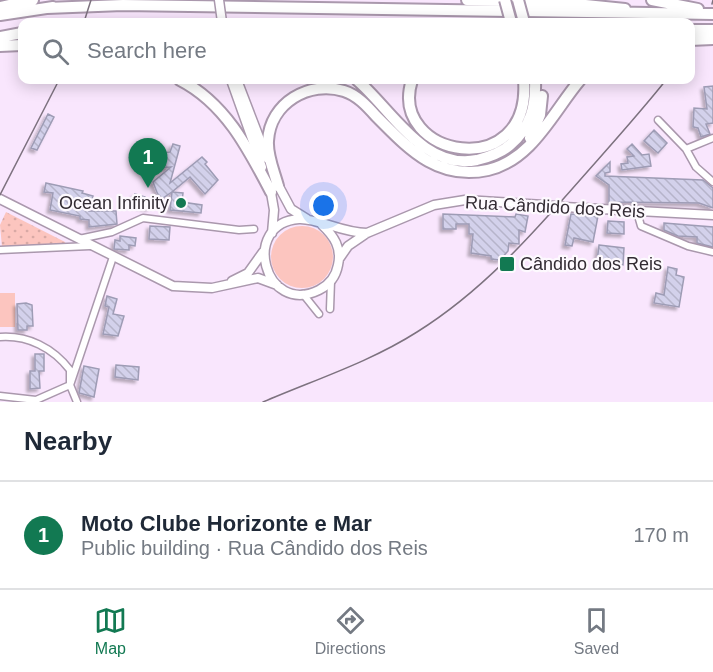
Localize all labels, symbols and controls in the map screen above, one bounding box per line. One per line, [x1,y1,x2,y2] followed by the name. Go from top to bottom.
[18,18,695,84] search box
[39,35,72,68] icon: search
[87,38,207,63] text: Search here
[128,138,168,188] pin: 1
[309,191,338,220] your location
[465,192,645,222] street label: Rua Cândido dos Reis
[59,193,169,213] place label: Ocean Infinity
[174,196,188,210] marker: Ocean Infinity
[520,254,662,274] place label: Cândido dos Reis
[498,255,516,273] marker: Cândido dos Reis
[24,426,112,456] text: Nearby
[81,511,372,536] text: Moto Clube Horizonte e Mar
[38,524,49,546] text: 1
[633,524,689,546] text: 170 m
[81,537,428,559] text: Public building · Rua Cândido dos Reis
[94,604,127,658] tab: Map
[315,604,386,658] tab: Directions
[574,604,619,658] tab: Saved

